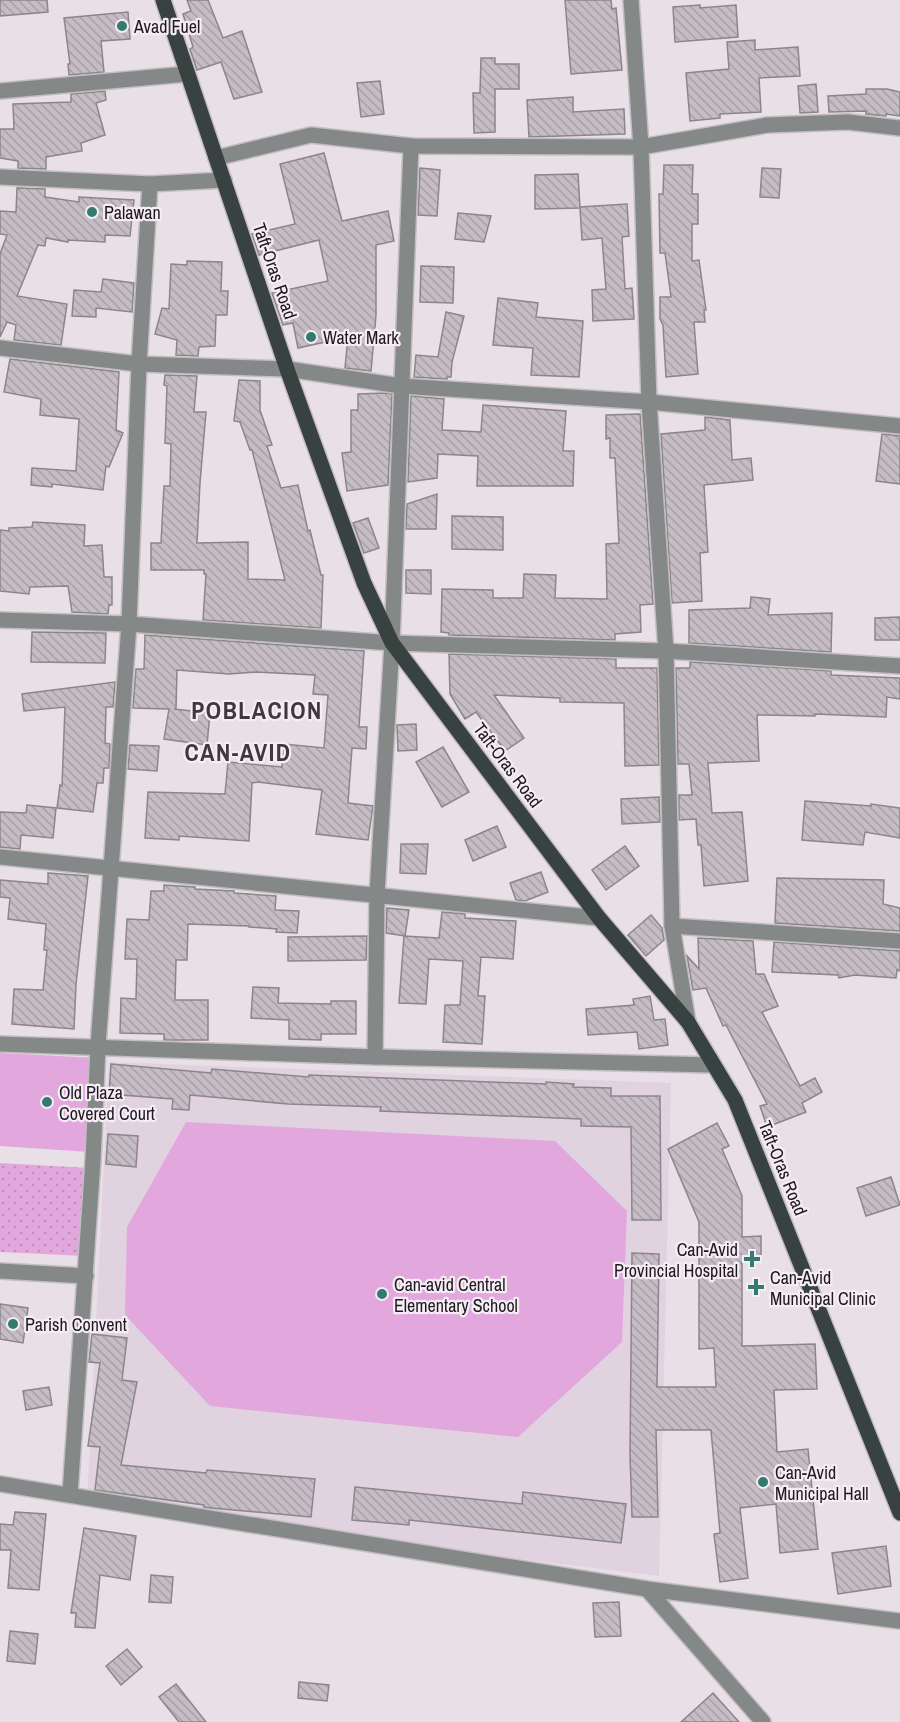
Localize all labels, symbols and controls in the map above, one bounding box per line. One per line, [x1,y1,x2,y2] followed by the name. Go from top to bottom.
[133,14,200,39] place label: Avad Fuel
[115,19,129,33] marker: Avad Fuel
[104,200,161,225] place label: Palawan
[85,205,99,219] marker: Palawan
[247,219,303,323] street label: Taft-Oras Road
[323,325,399,350] place label: Water Mark
[304,330,318,344] marker: Water Mark
[191,694,323,726] district label: POBLACION
[468,717,548,813] street label: Taft-Oras Road
[185,736,291,768] district label: CAN-AVID
[59,1080,155,1126] place label: Old Plaza Covered Court
[40,1095,54,1109] marker: Old Plaza Covered Court
[753,1117,813,1219] street label: Taft-Oras Road
[614,1237,738,1283] place label: Can-Avid Provincial Hospital
[743,1250,761,1268] marker: Can-Avid Provincial Hospital
[770,1265,876,1311] place label: Can-Avid Municipal Clinic
[394,1272,518,1318] place label: Can-avid Central Elementary School
[747,1278,765,1296] marker: Can-Avid Municipal Clinic
[375,1287,389,1301] marker: Can-avid Central Elementary School
[25,1312,127,1337] place label: Parish Convent
[6,1317,20,1331] marker: Parish Convent
[775,1460,869,1506] place label: Can-Avid Municipal Hall
[756,1475,770,1489] marker: Can-Avid Municipal Hall

